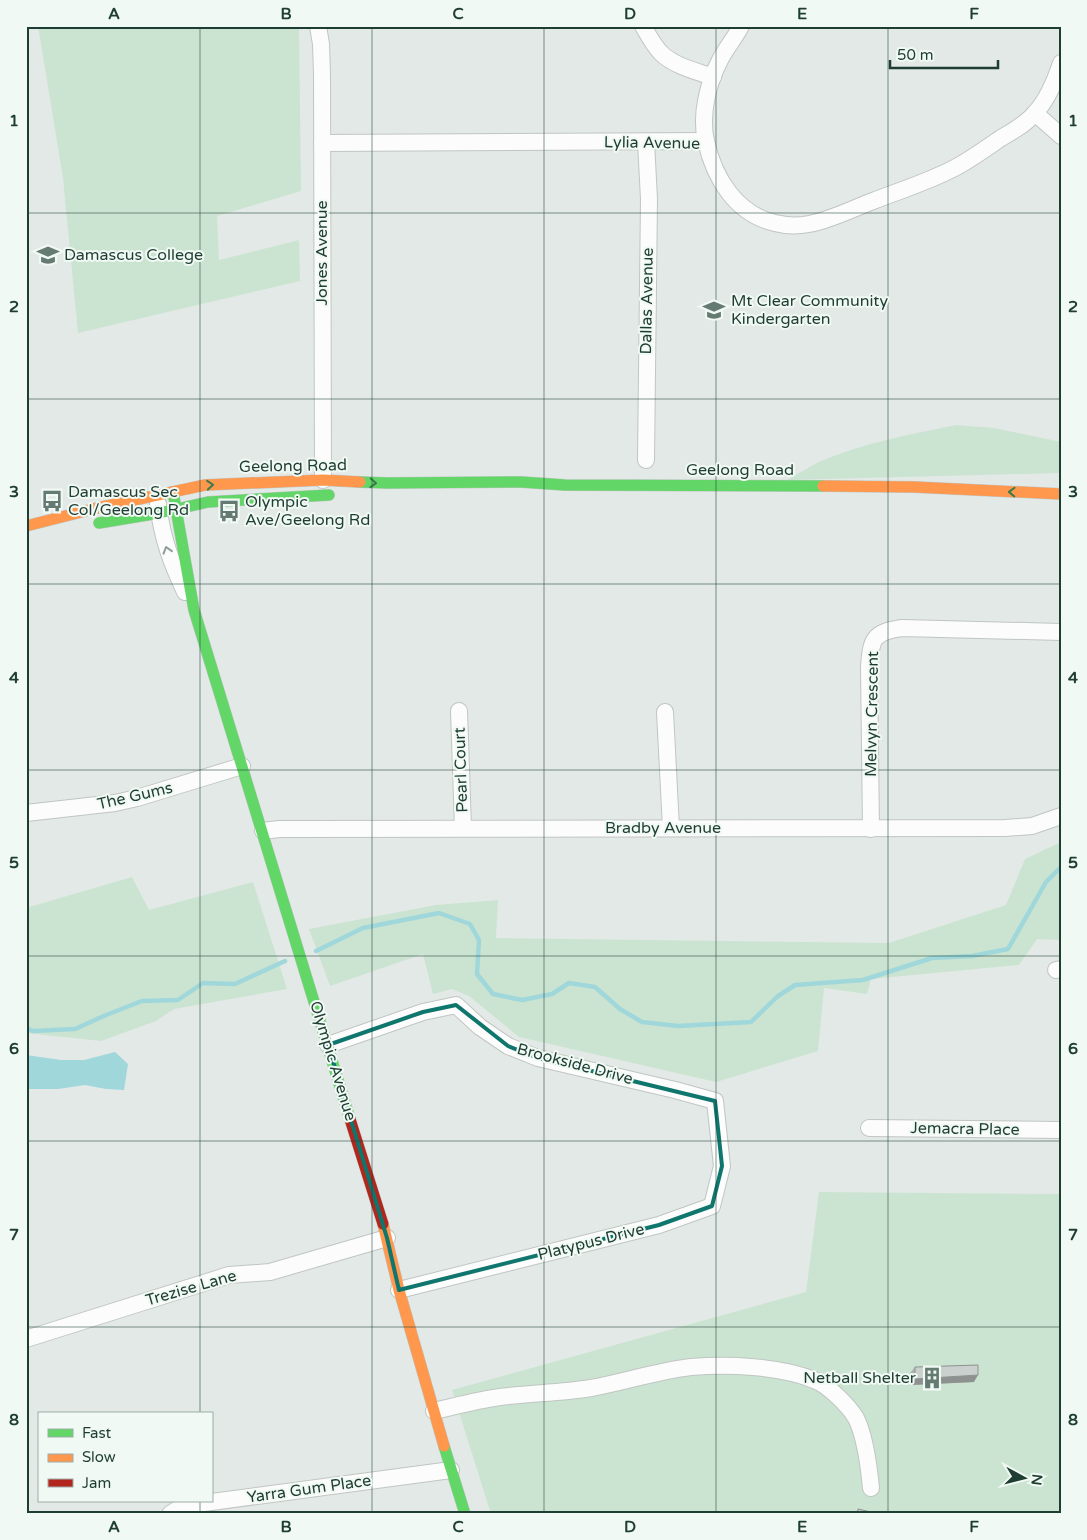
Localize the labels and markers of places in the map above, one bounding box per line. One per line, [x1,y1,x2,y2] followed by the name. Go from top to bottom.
[35,242,61,268] school or university icon: Damascus College
[64,245,203,265] place label: Damascus College
[731,291,888,329] place label: Mt Clear Community Kindergarten
[701,297,727,323] school or university icon: Mt Clear Community Kindergarten
[68,482,189,520] place label: Damascus Sec Col/Geelong Rd
[39,488,65,514] bus stop icon: Damascus Sec Col/Geelong Rd
[245,492,370,530] place label: Olympic Ave/Geelong Rd
[216,498,242,524] bus stop icon: Olympic Ave/Geelong Rd
[919,1365,945,1391] building icon: Netball Shelter
[803,1368,917,1388] place label: Netball Shelter

